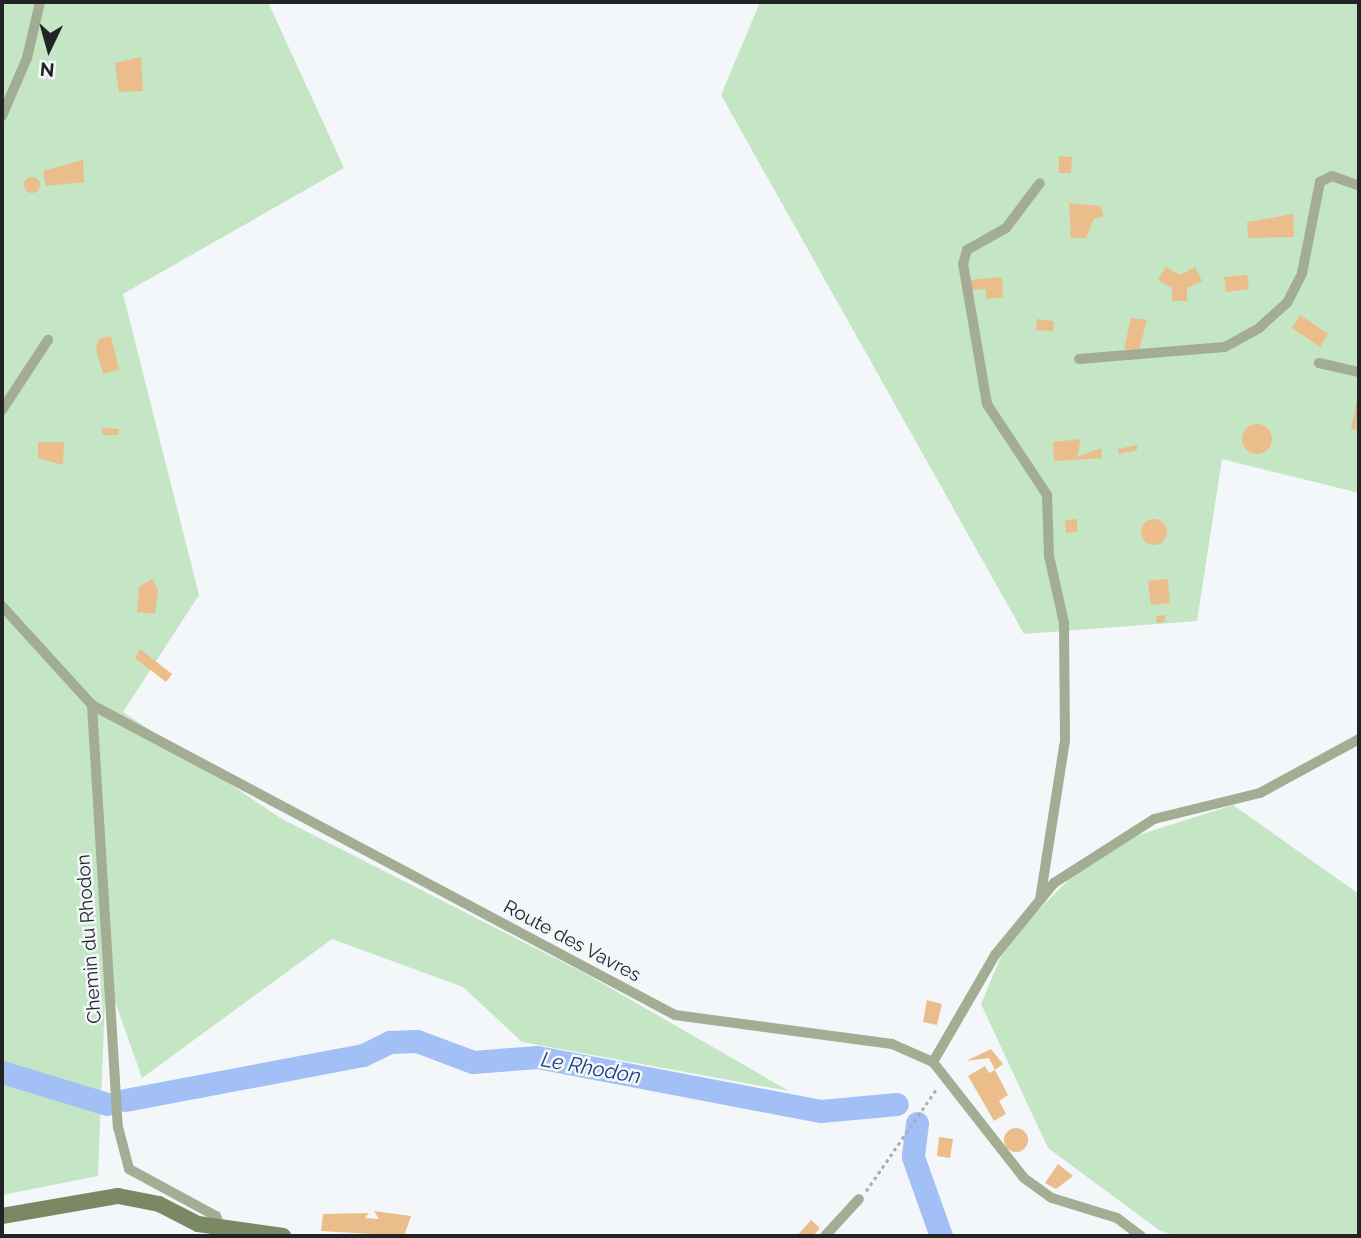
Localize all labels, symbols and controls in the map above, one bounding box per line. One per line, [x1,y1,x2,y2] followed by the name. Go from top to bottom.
[14,14,84,84] north arrow
[39,58,55,82] text: N
[72,854,106,1024] street label: Chemin du Rhodon
[499,895,645,987] street label: Route des Vavres
[539,1047,643,1089] water label: Le Rhodon

